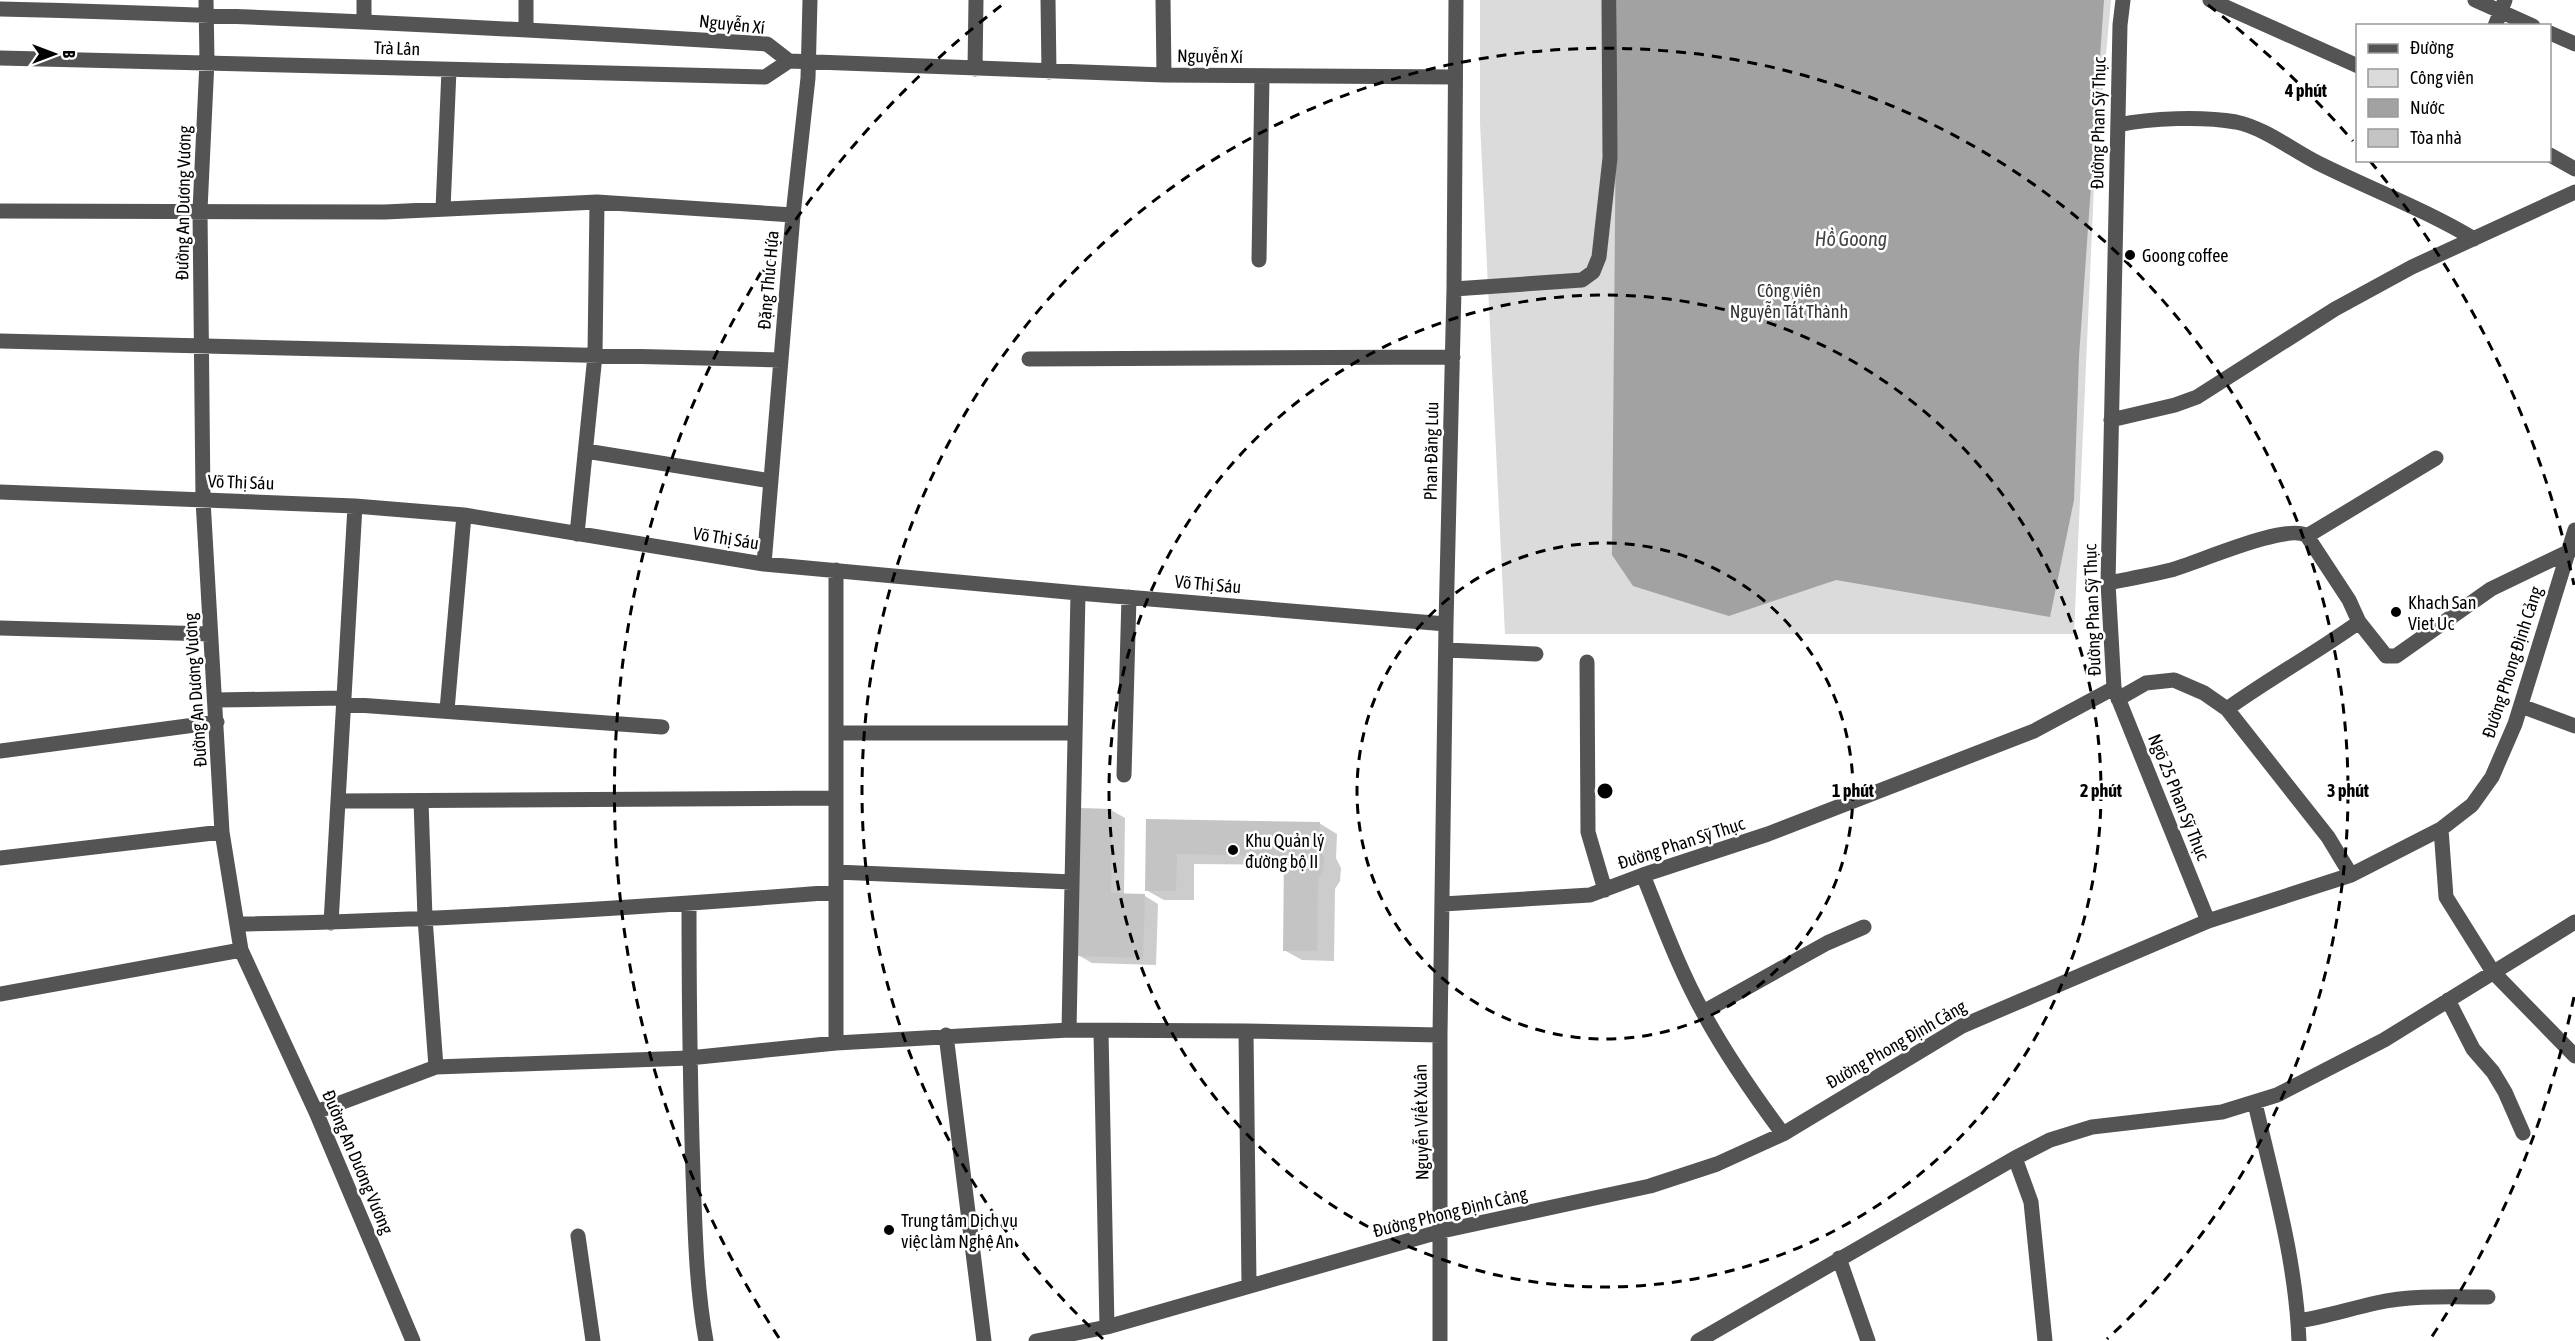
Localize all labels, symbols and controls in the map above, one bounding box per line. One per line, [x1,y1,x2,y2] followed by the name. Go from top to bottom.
[698,10,766,38] street label: Nguyễn Xí
[24,24,84,84] north arrow
[2356,24,2551,162] legend
[373,37,421,59] street label: Trà Lân
[2410,37,2454,58] text: Đường
[1177,45,1243,67] street label: Nguyễn Xí
[60,50,78,58] text: B
[2086,56,2110,189] street label: Đường Phan Sỹ Thục
[2410,67,2474,88] text: Công viên
[2284,80,2328,101] text: 4 phút
[2410,97,2445,118] text: Nước
[171,125,195,280] street label: Đường An Dương Vương
[2410,127,2462,148] text: Tòa nhà
[1815,227,1887,250] water label: Hồ Goong
[753,230,783,330] street label: Đặng Thúc Hứa
[2142,245,2229,266] place label: Goong coffee
[2123,248,2137,262] marker: Goong coffee
[1730,280,1848,322] park label: Công viên Nguyễn Tất Thành
[1420,401,1442,501] street label: Phan Đăng Lưu
[207,470,275,494] street label: Võ Thị Sáu
[691,522,761,554] street label: Võ Thị Sáu
[2079,543,2105,676] street label: Đường Phan Sỹ Thục
[1174,571,1242,597] street label: Võ Thị Sáu
[2478,583,2547,740] street label: Đường Phong Định Cảng
[2408,592,2476,634] place label: Khach San Viet Uc
[2389,605,2403,619] marker: Khach San Viet Uc
[179,612,211,768] street label: Đường An Dương Vương
[2144,731,2214,864] street label: Ngõ 25 Phan Sỹ Thục
[1832,780,1875,801] text: 1 phút
[2080,780,2123,801] text: 2 phút
[2327,780,2370,801] text: 3 phút
[1595,781,1615,801] centre of rings
[1615,812,1747,873] street label: Đường Phan Sỹ Thục
[1245,830,1325,872] place label: Khu Quản lý đường bộ II
[1226,843,1240,857] marker: Khu Quản lý đường bộ II
[1822,995,1970,1093] street label: Đường Phong Định Cảng
[1408,1064,1433,1180] street label: Nguyễn Viết Xuân
[318,1087,398,1237] street label: Đường An Dương Vương
[1371,1183,1530,1241] street label: Đường Phong Định Cảng
[901,1210,1018,1252] place label: Trung tâm Dịch vụ việc làm Nghệ An
[882,1223,896,1237] marker: Trung tâm Dịch vụ việc làm Nghệ An

